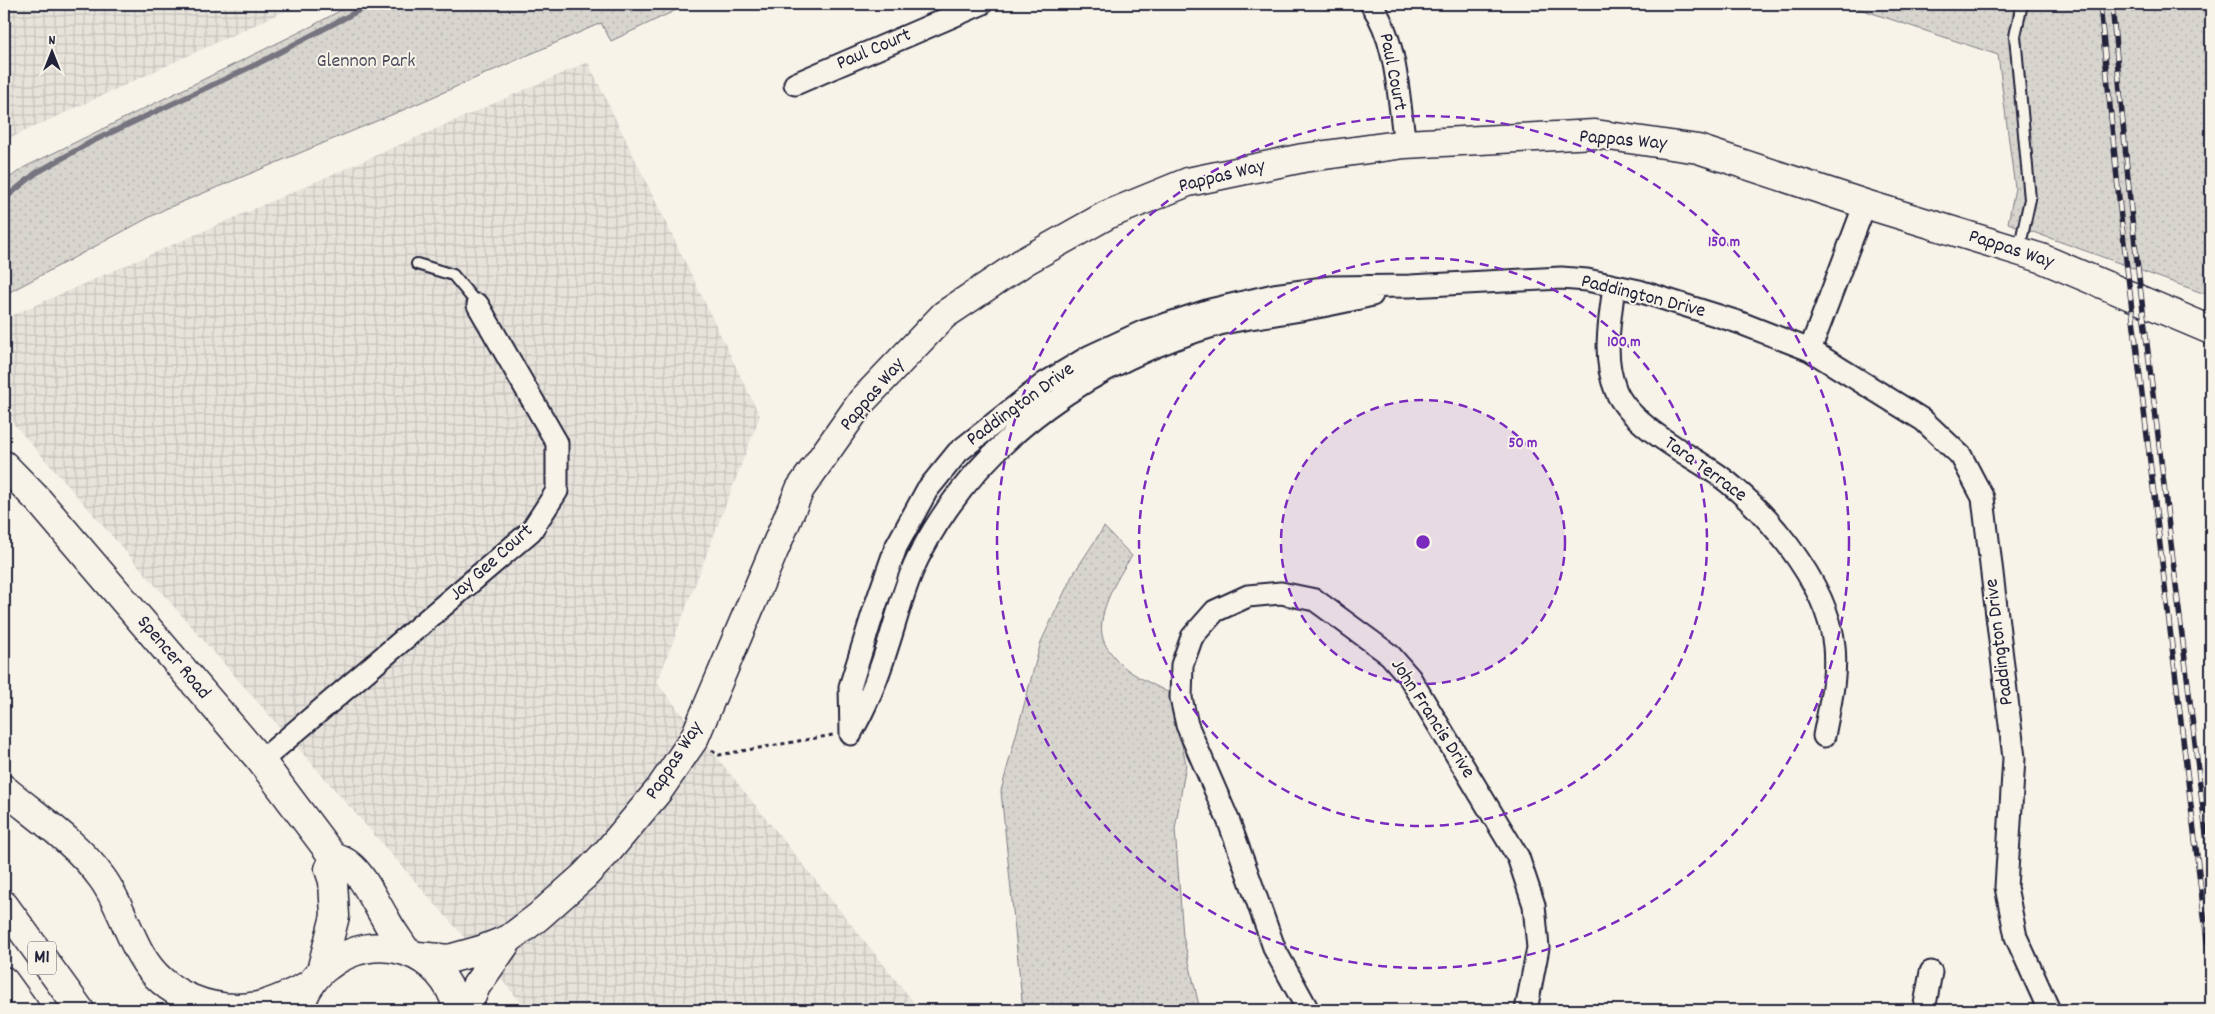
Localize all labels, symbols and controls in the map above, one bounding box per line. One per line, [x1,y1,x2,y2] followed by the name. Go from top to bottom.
[832,22,916,78] street label: Paul Court
[28,28,78,78] north arrow
[49,31,56,51] text: N
[1371,31,1413,113] street label: Paul Court
[317,48,415,76] park label: Glennon Park
[1578,123,1669,159] street label: Pappas Way
[1176,153,1269,201] street label: Pappas Way
[1965,223,2058,277] street label: Pappas Way
[1708,232,1740,254] text: 150 m
[1578,268,1708,326] street label: Paddington Drive
[1607,332,1641,354] text: 100 m
[834,352,913,438] street label: Pappas Way
[961,356,1081,454] street label: Paddington Drive
[1658,430,1752,510] street label: Tara Terrace
[1509,433,1537,455] text: 50 m
[444,518,540,608] street label: Jay Gee Court
[1414,533,1432,551] centre of rings
[1978,577,2022,707] street label: Paddington Drive
[129,610,217,706] street label: Spencer Road
[1383,654,1481,784] street label: John Francis Drive
[639,716,711,806] street label: Pappas Way
[28,941,56,974] road number: M1

